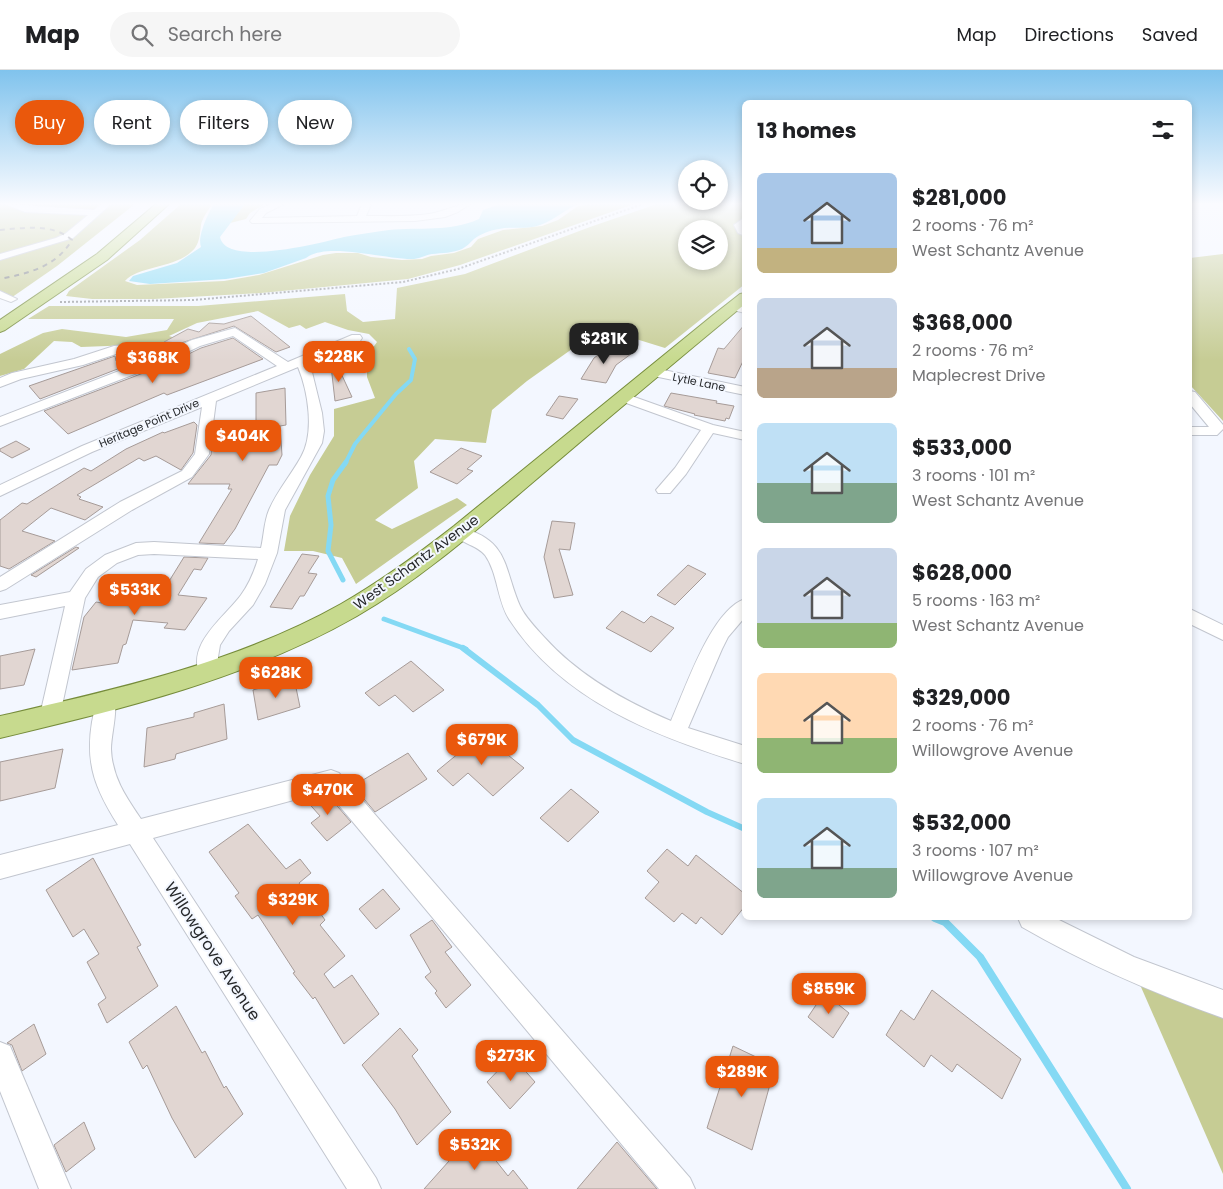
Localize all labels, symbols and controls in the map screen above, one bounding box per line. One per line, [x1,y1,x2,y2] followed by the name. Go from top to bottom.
[110,12,460,57] search box
[25,18,80,51] text: Map
[128,21,156,49] icon: search
[168,21,282,48] text: Search here
[957,22,996,47] text: Map
[1024,22,1114,47] text: Directions
[1142,22,1198,47] text: Saved
[15,100,84,145] chip: Buy
[94,100,170,145] chip: Rent
[180,100,268,145] chip: Filters
[278,100,352,145] chip: New
[757,116,856,145] text: 13 homes
[1149,116,1177,144] icon: filters
[678,160,728,270] map controls
[678,160,728,210] button: locate
[912,183,1006,212] text: $281,000
[797,193,857,253] icon: home
[912,214,1034,237] text: 2 rooms · 76 m²
[678,220,728,270] button: layers
[912,239,1084,262] text: West Schantz Avenue
[912,308,1013,337] text: $368,000
[797,318,857,378] icon: home
[569,322,639,365] pin: $281K
[580,327,628,350] text: $281K
[912,339,1034,362] text: 2 rooms · 76 m²
[304,340,374,383] pin: $228K
[118,342,188,384] pin: $368K
[314,345,364,368] text: $228K
[127,346,179,369] text: $368K
[912,364,1045,387] text: Maplecrest Drive
[671,369,727,395] street label: Lytle Lane
[96,395,202,451] street label: Heritage Point Drive
[208,420,278,462] pin: $404K
[216,424,270,447] text: $404K
[912,433,1012,462] text: $533,000
[797,443,857,503] icon: home
[912,464,1035,487] text: 3 rooms · 101 m²
[912,489,1084,512] text: West Schantz Avenue
[349,510,483,614] street label: West Schantz Avenue
[912,558,1012,587] text: $628,000
[797,568,857,628] icon: home
[100,574,170,616] pin: $533K
[109,578,161,601] text: $533K
[912,589,1040,612] text: 5 rooms · 163 m²
[912,614,1084,637] text: West Schantz Avenue
[241,656,311,699] pin: $628K
[250,661,302,684] text: $628K
[912,683,1011,712] text: $329,000
[797,693,857,753] icon: home
[912,714,1034,737] text: 2 rooms · 76 m²
[447,724,517,766] pin: $679K
[457,728,507,751] text: $679K
[912,739,1073,762] text: Willowgrove Avenue
[293,774,363,816] pin: $470K
[302,778,354,801] text: $470K
[912,808,1011,837] text: $532,000
[797,818,857,878] icon: home
[912,839,1039,862] text: 3 rooms · 107 m²
[912,864,1073,887] text: Willowgrove Avenue
[159,877,266,1025] street label: Willowgrove Avenue
[258,884,328,926] pin: $329K
[268,888,318,911] text: $329K
[794,972,864,1015] pin: $859K
[803,977,855,1000] text: $859K
[476,1040,546,1082] pin: $273K
[486,1044,536,1067] text: $273K
[707,1056,777,1098] pin: $289K
[716,1060,768,1083] text: $289K
[440,1128,510,1171] pin: $532K
[450,1133,500,1156] text: $532K

